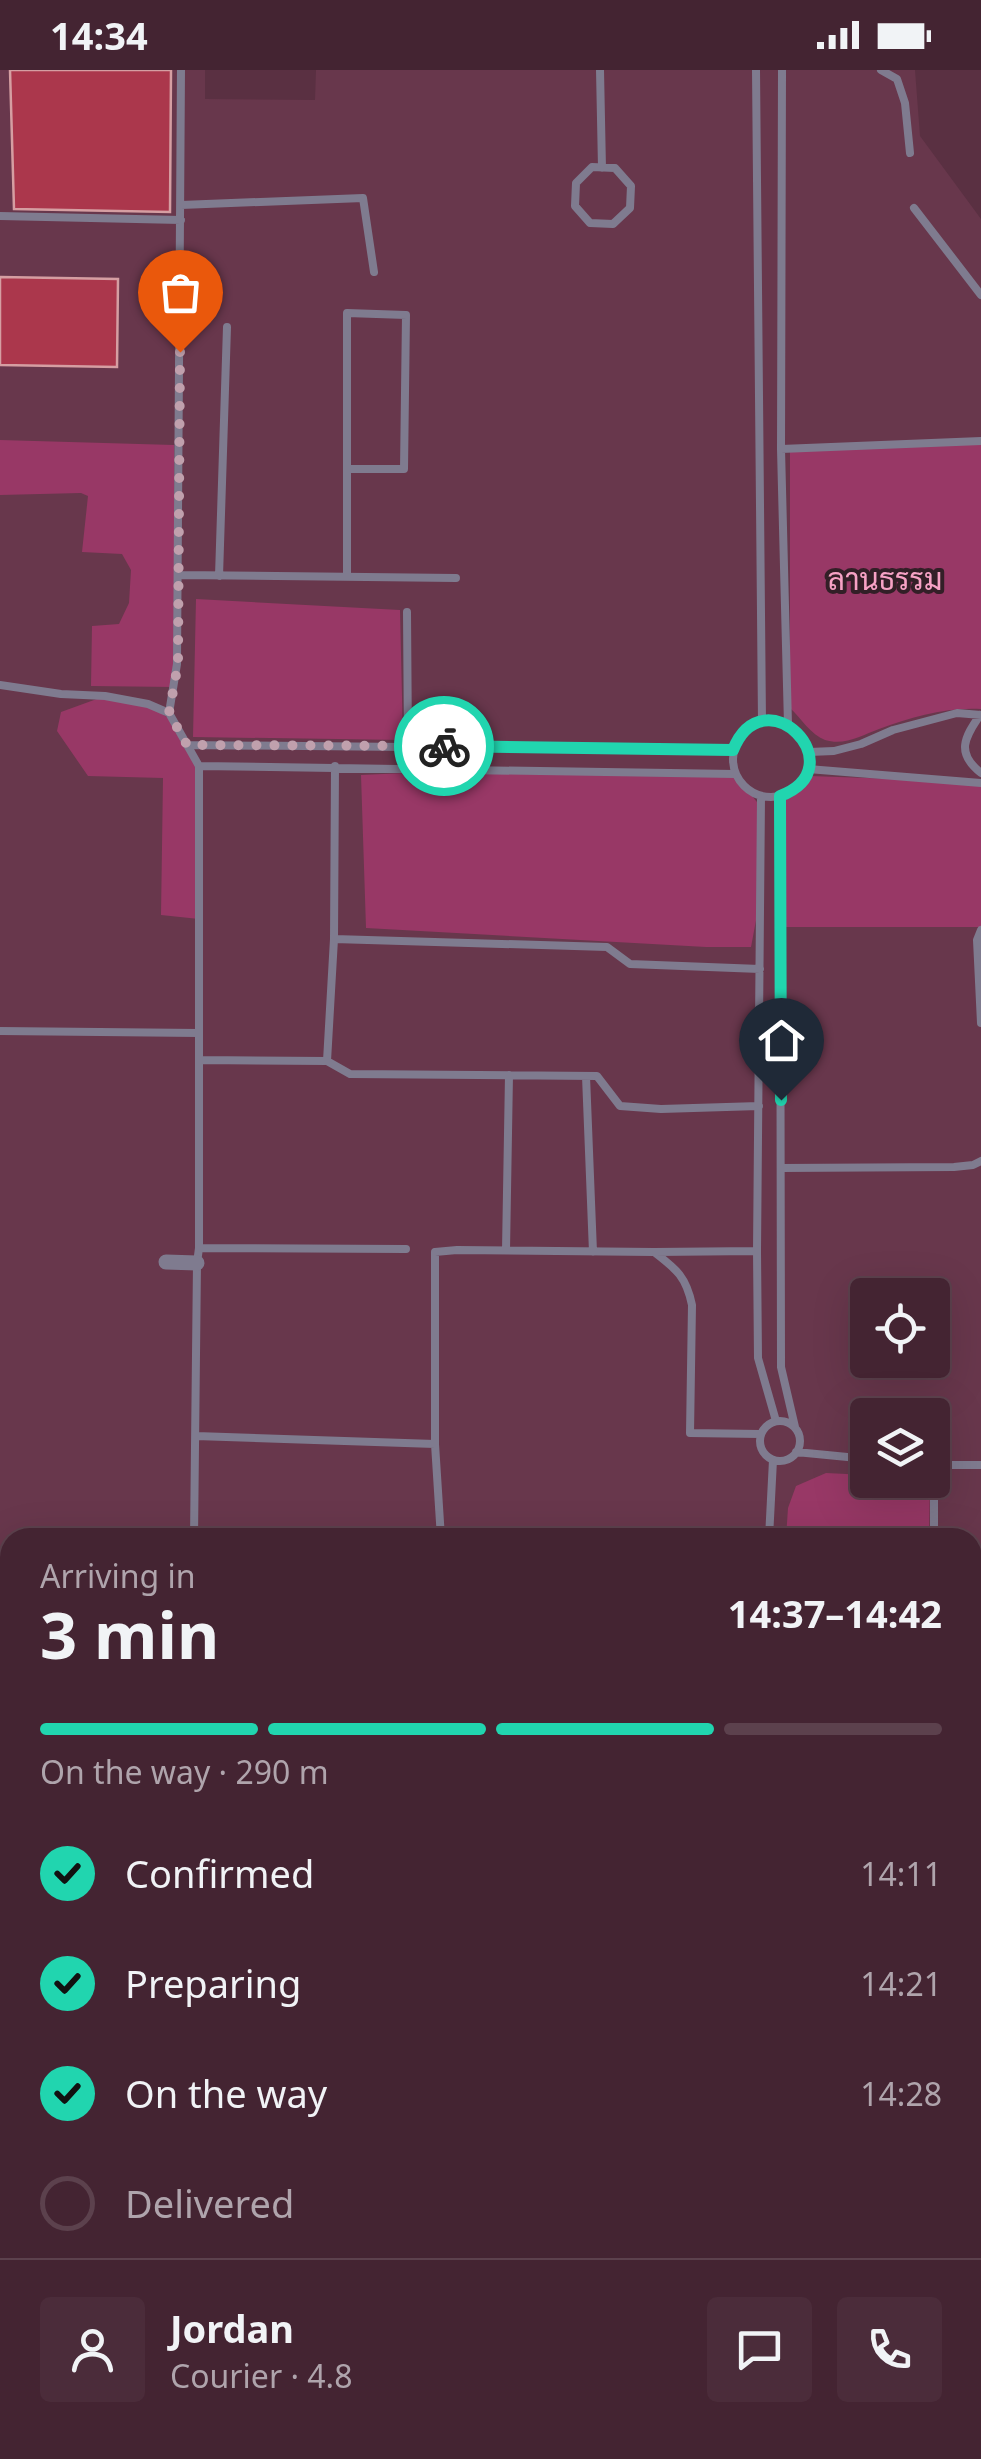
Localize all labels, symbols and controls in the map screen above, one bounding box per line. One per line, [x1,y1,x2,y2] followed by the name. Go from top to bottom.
[50,9,148,61] text: 14:34
[138,250,223,353] pin
[153,265,208,320] icon: bag
[828,558,942,599] park label: ลานธรรม
[394,696,494,796] courier
[417,719,472,774] icon: bike
[739,998,824,1101] pin
[754,1013,809,1068] icon: home
[850,1278,950,1498] map controls
[850,1278,950,1378] button: locate
[850,1398,950,1498] button: layers
[40,1554,195,1597] text: Arriving in
[728,1587,942,1639] text: 14:37–14:42
[40,1590,219,1678] text: 3 min
[40,1750,329,1793] text: On the way · 290 m
[40,1846,95,1901] icon: check
[125,1847,314,1899] text: Confirmed
[860,1852,942,1895] text: 14:11
[40,1956,95,2011] icon: check
[125,1957,301,2009] text: Preparing
[860,1962,942,2005] text: 14:21
[40,2066,95,2121] icon: check
[125,2067,327,2119] text: On the way
[860,2072,942,2115] text: 14:28
[125,2177,294,2229] text: Delivered
[40,2297,145,2402] button: person
[707,2297,812,2402] button: chat
[837,2297,942,2402] button: phone
[170,2302,294,2354] text: Jordan
[170,2354,353,2397] text: Courier · 4.8

